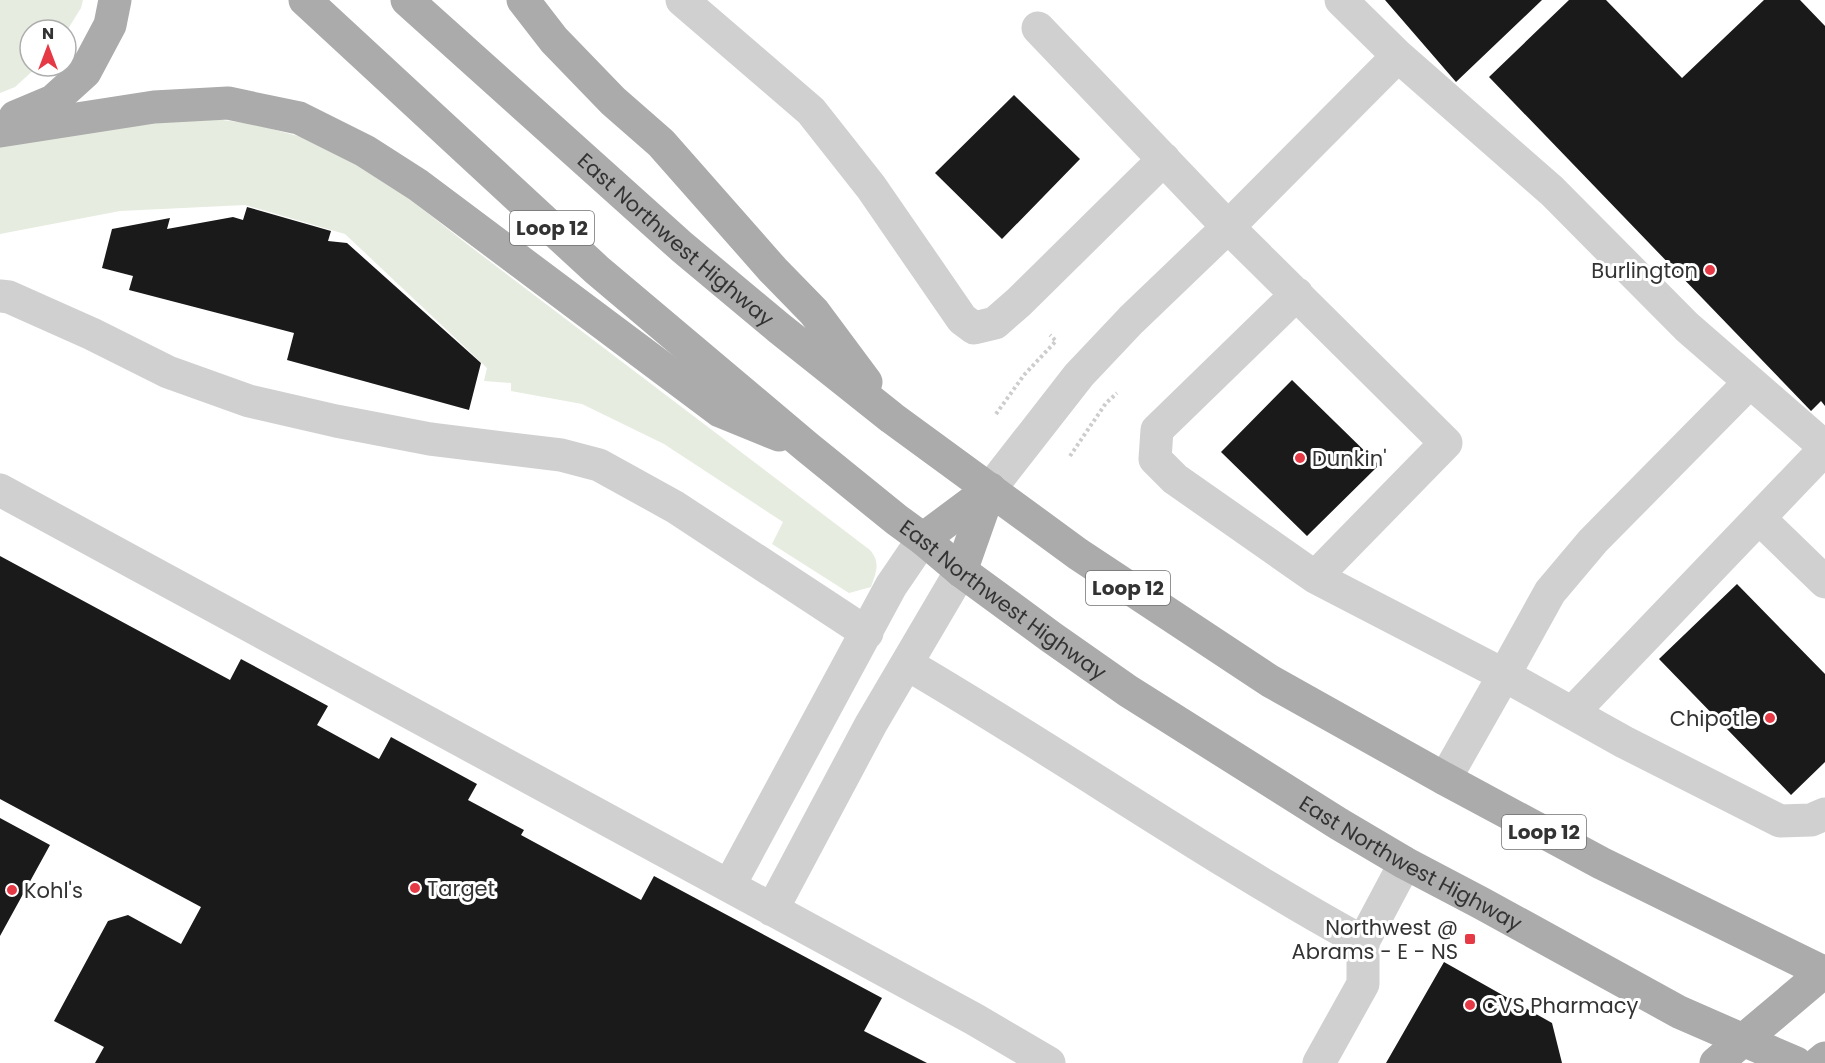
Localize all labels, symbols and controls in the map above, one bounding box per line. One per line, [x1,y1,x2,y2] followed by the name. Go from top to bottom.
[18,18,78,78] north arrow
[42,22,54,45] text: N
[572,146,781,333] street label: East Northwest Highway
[510,211,594,245] road number: Loop 12
[1591,256,1698,285] place label: Burlington
[1703,263,1717,277] marker: Burlington
[1312,444,1387,473] place label: Dunkin'
[1293,451,1307,465] marker: Dunkin'
[894,512,1113,686] street label: East Northwest Highway
[1086,571,1170,605] road number: Loop 12
[1670,704,1758,733] place label: Chipotle
[1763,711,1777,725] marker: Chipotle
[1294,788,1528,938] street label: East Northwest Highway
[1502,815,1586,849] road number: Loop 12
[427,874,495,903] place label: Target
[24,876,83,905] place label: Kohl's
[408,881,422,895] marker: Target
[5,883,19,897] marker: Kohl's
[1292,913,1458,966] place label: Northwest @ Abrams - E - NS
[1463,932,1477,946] marker: Northwest @ Abrams - E - NS
[1482,991,1639,1020] place label: CVS Pharmacy
[1463,998,1477,1012] marker: CVS Pharmacy

